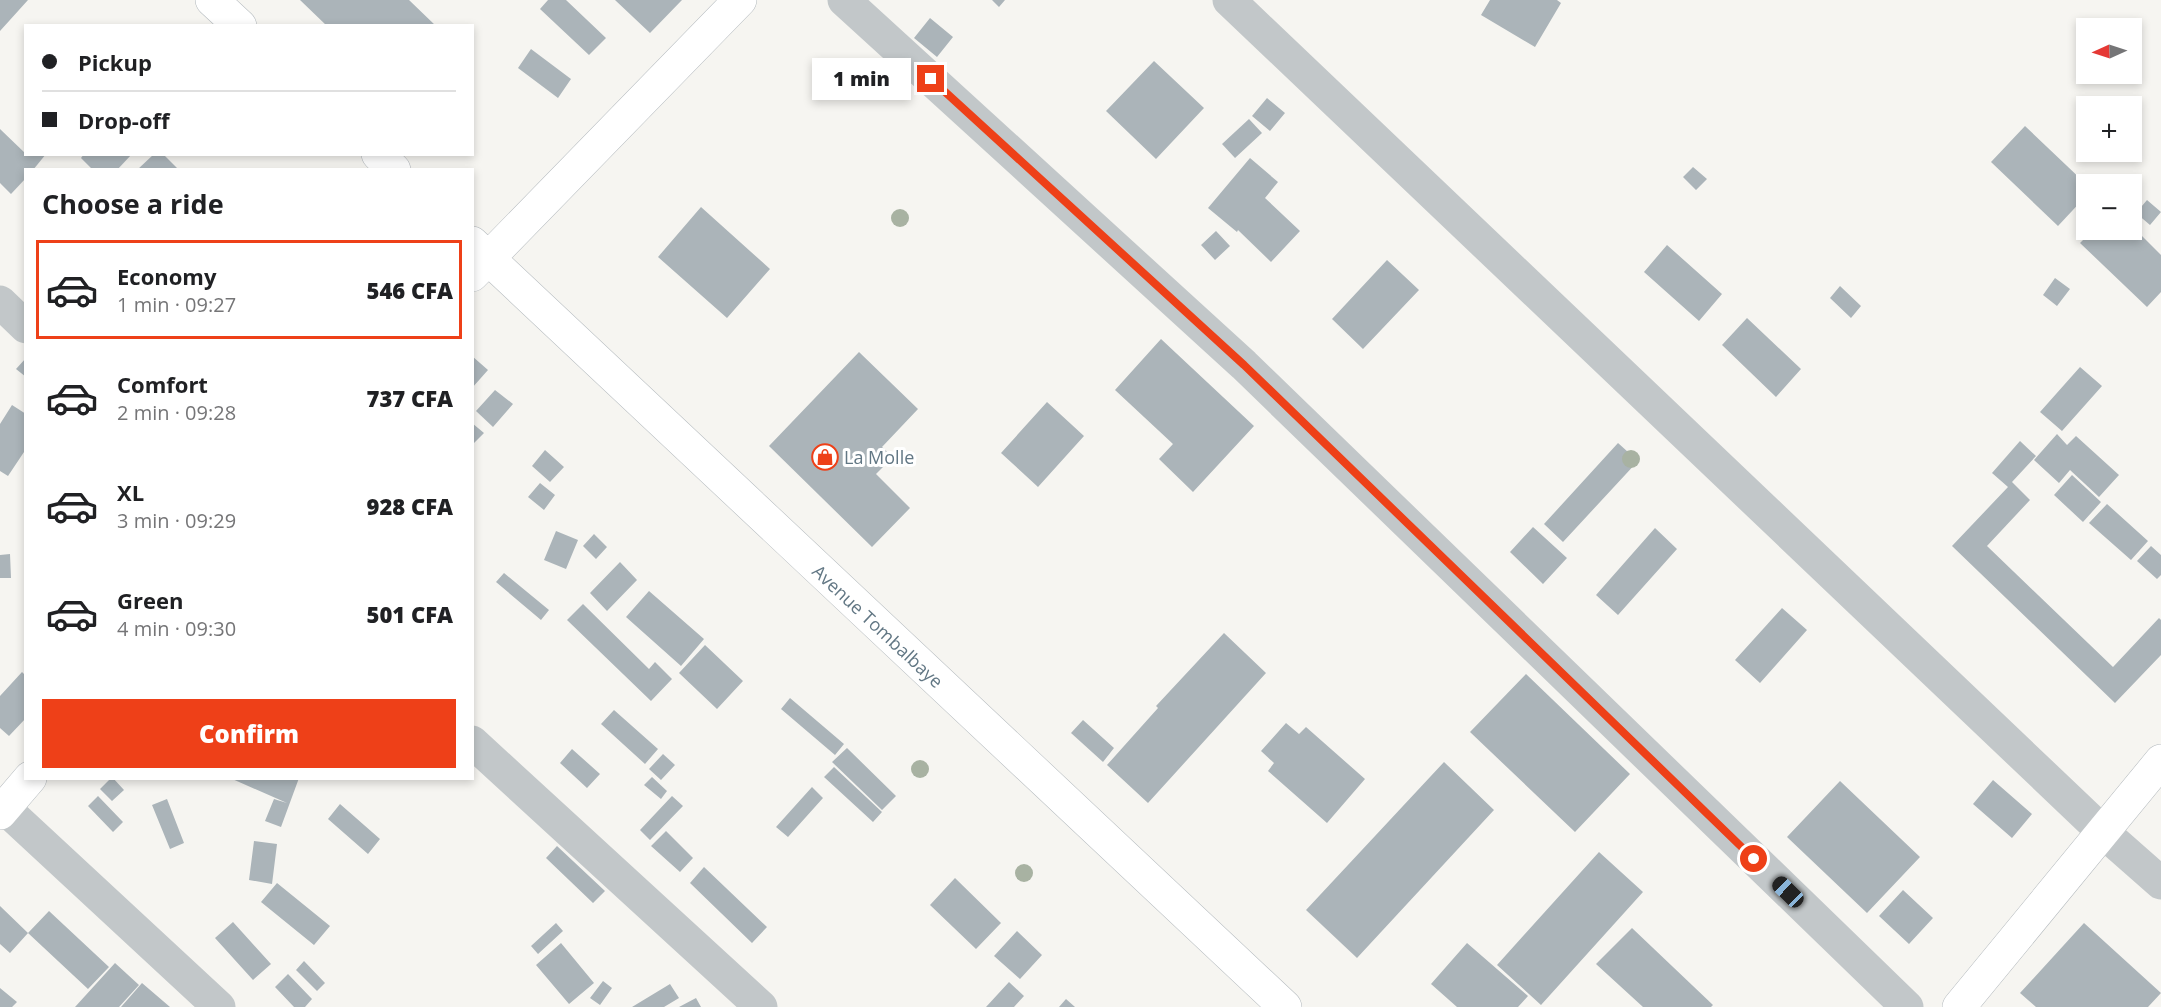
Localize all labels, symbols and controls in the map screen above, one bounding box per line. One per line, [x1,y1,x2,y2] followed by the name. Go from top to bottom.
[2076,18,2142,84] north arrow
[2076,18,2142,240] map controls
[78,47,152,77] text: Pickup
[811,58,910,100] callout: 1 min
[833,65,890,92] text: 1 min
[917,65,944,92] route end
[2076,96,2142,162] button: +
[78,105,170,135] text: Drop-off
[2076,174,2142,240] button: −
[42,185,224,222] text: Choose a ride
[117,261,216,291] text: Economy
[45,263,99,317] icon: car
[367,275,453,305] text: 546 CFA
[117,291,236,318] text: 1 min · 09:27
[117,369,208,399] text: Comfort
[45,371,99,425] icon: car
[367,383,453,413] text: 737 CFA
[117,399,236,426] text: 2 min · 09:28
[810,442,840,472] shop icon: La Molle
[844,445,914,469] place label: La Molle
[117,477,144,507] text: XL
[45,479,99,533] icon: car
[367,491,453,521] text: 928 CFA
[117,507,236,534] text: 3 min · 09:29
[807,559,949,693] street label: Avenue Tombalbaye
[117,585,183,615] text: Green
[45,587,99,641] icon: car
[367,599,453,629] text: 501 CFA
[117,615,236,642] text: 4 min · 09:30
[42,699,456,768] button: Confirm
[1740,845,1767,872] route start
[1769,873,1807,911] car

